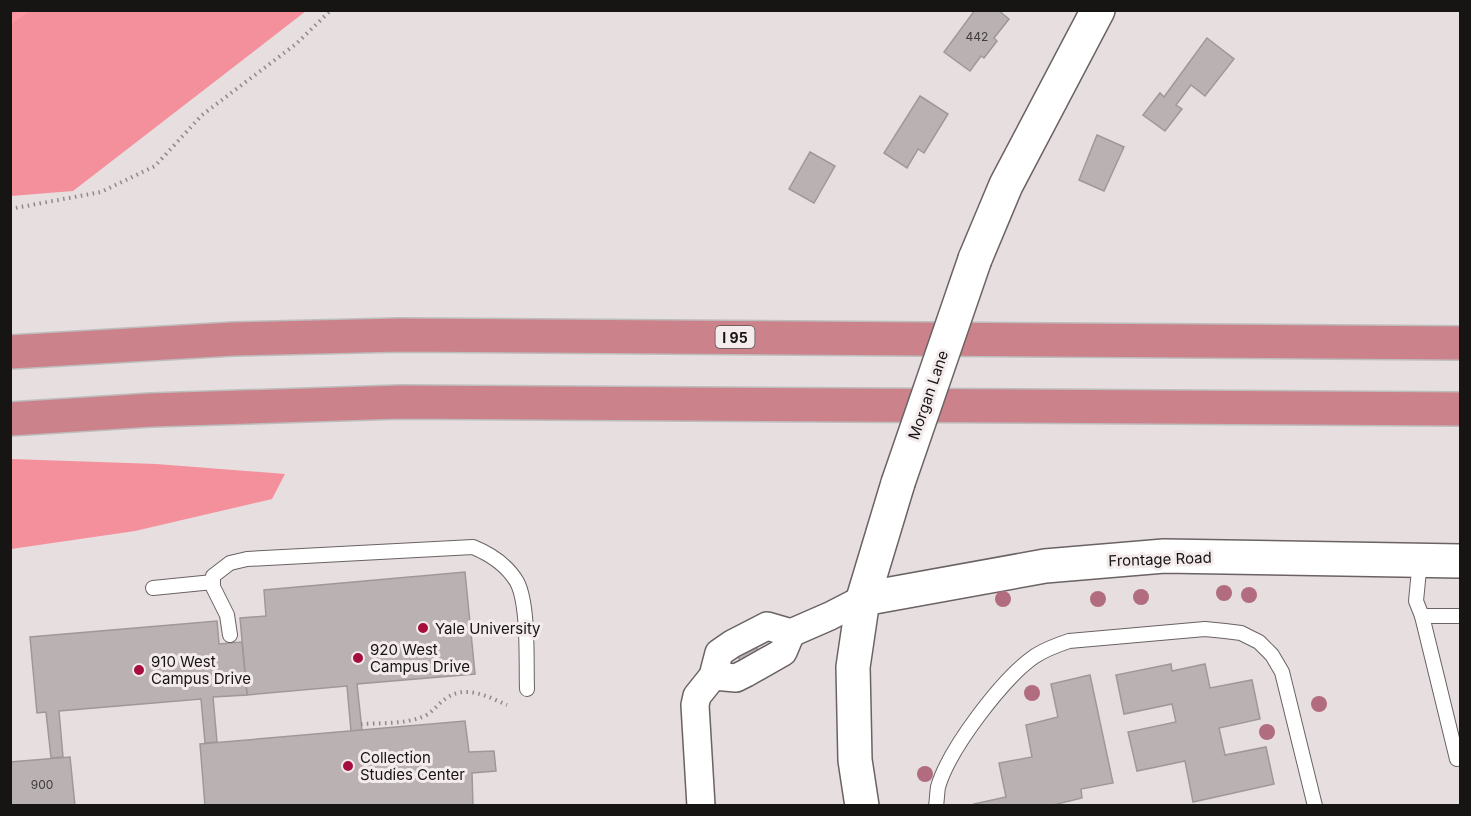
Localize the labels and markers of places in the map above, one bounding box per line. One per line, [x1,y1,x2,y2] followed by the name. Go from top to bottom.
[435,619,541,638] place label: Yale University
[416,621,430,635] marker: Yale University
[370,640,470,676] place label: 920 West Campus Drive
[351,651,365,665] marker: 920 West Campus Drive
[151,652,251,688] place label: 910 West Campus Drive
[132,663,146,677] marker: 910 West Campus Drive
[360,748,465,784] place label: Collection Studies Center
[341,759,355,773] marker: Collection Studies Center

